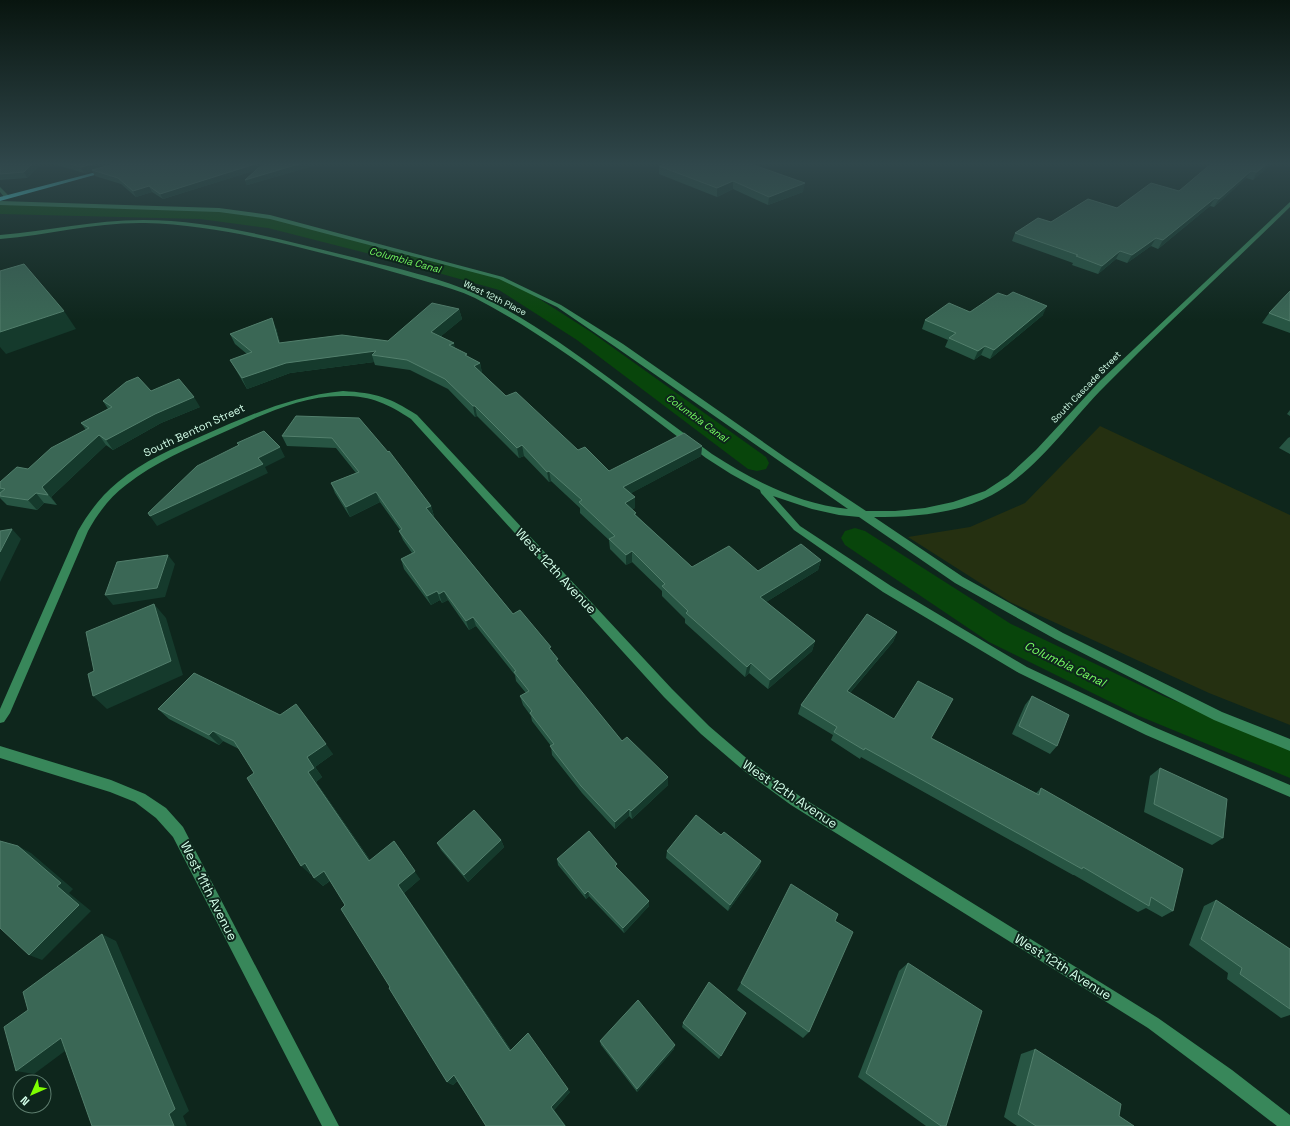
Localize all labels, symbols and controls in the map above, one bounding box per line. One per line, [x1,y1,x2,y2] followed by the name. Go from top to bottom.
[368,244,444,276] water label: Columbia Canal
[461,278,529,318] street label: West 12th Place
[1048,348,1124,426] street label: South Cascade Street
[663,391,732,446] water label: Columbia Canal
[141,400,247,460] street label: South Benton Street
[512,525,600,617] street label: West 12th Avenue
[1022,637,1110,691] water label: Columbia Canal
[739,756,841,832] street label: West 12th Avenue
[177,839,241,943] street label: West 11th Avenue
[1011,930,1115,1004] street label: West 12th Avenue
[12,1074,52,1114] north arrow
[17,1094,32,1109] text: N

